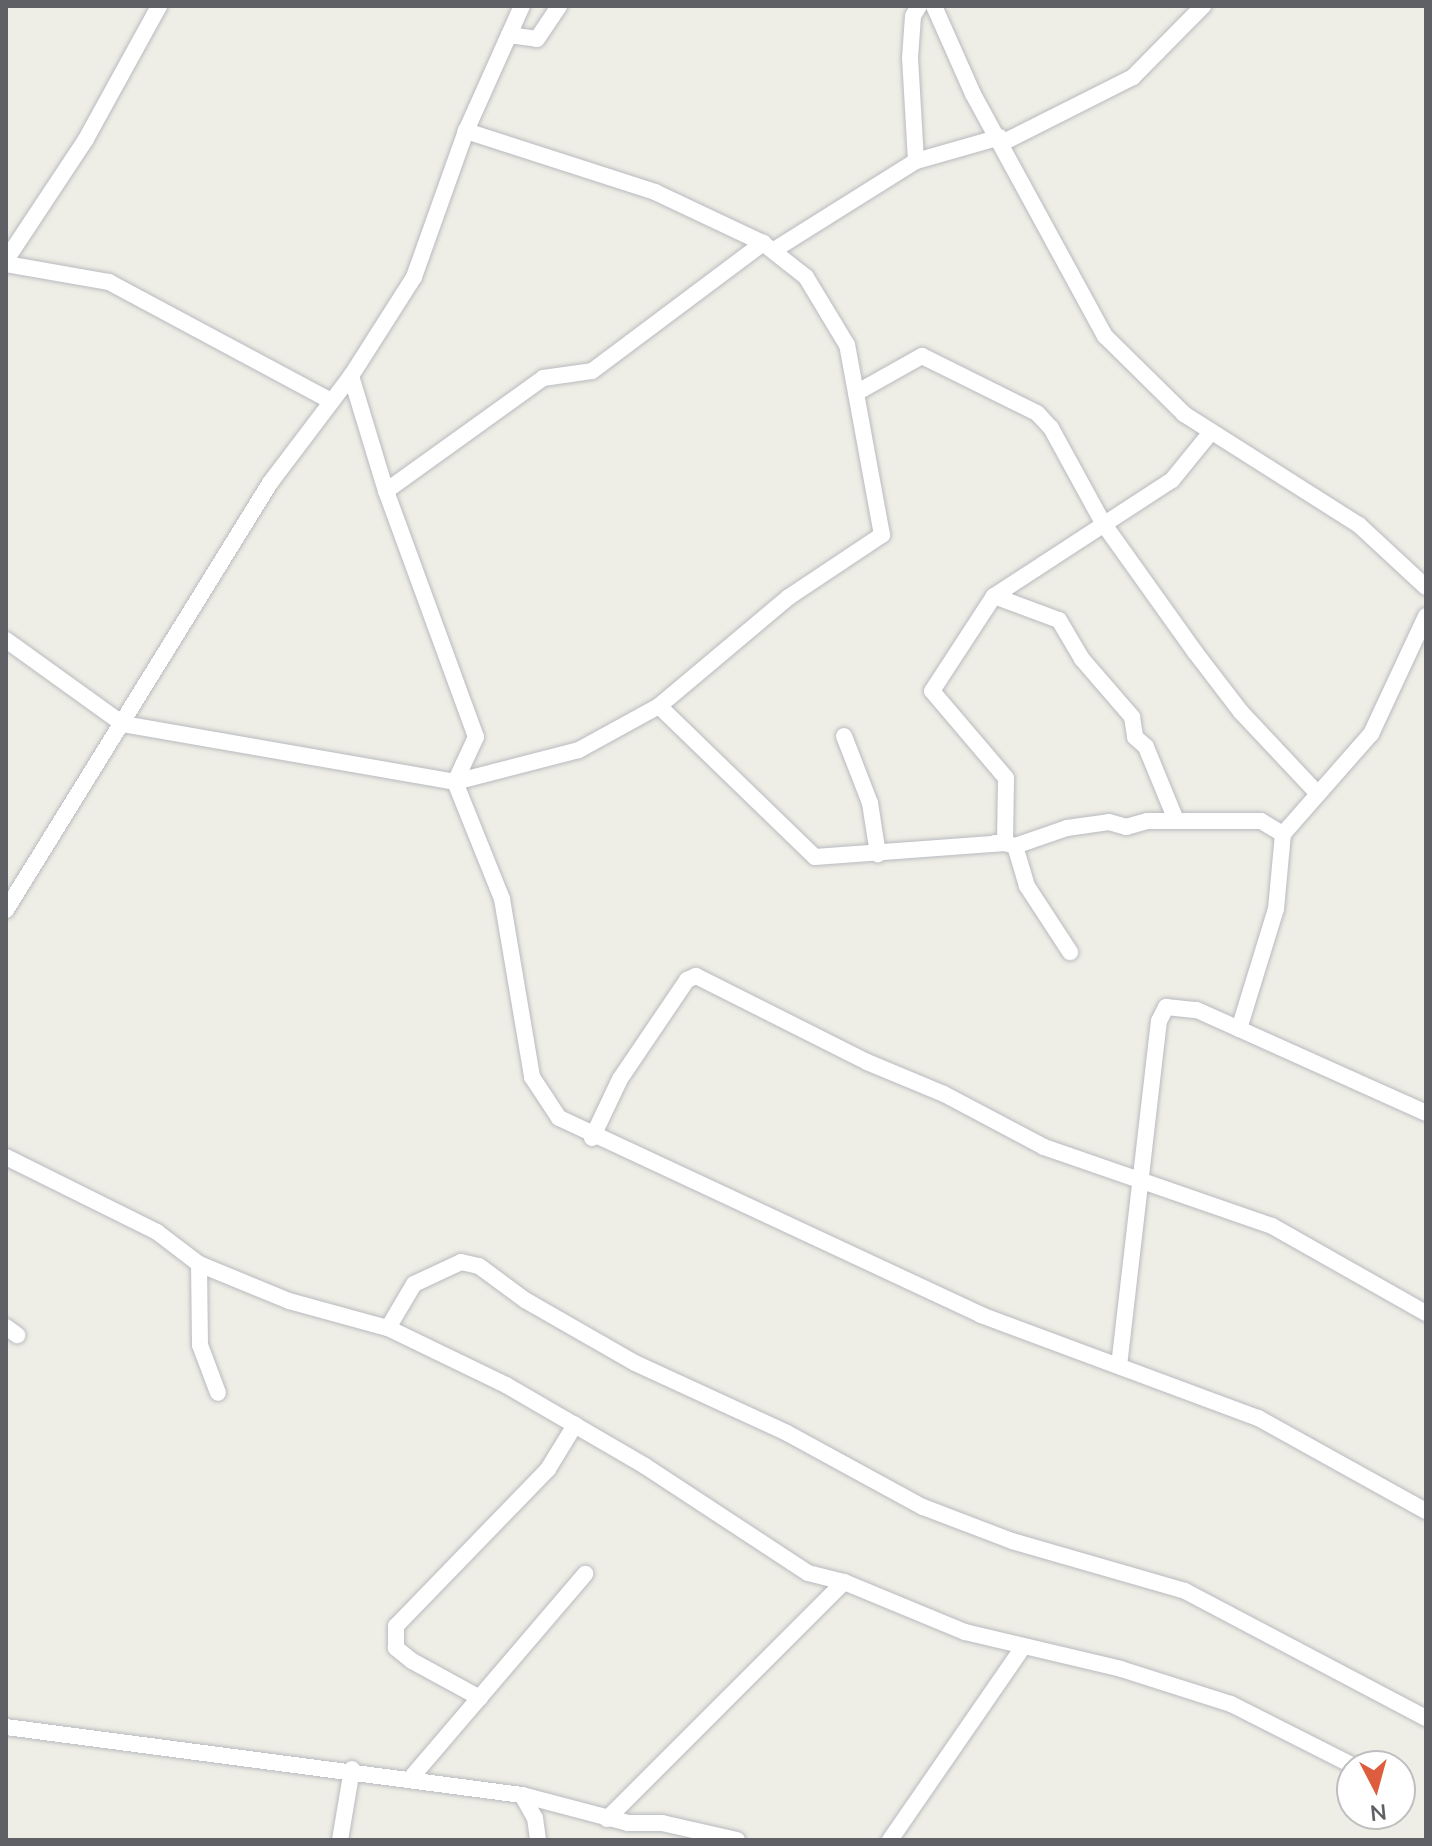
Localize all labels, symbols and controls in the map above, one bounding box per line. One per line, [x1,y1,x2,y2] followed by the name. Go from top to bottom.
[1336,1750,1416,1830] north arrow
[1369,1796,1388,1828] text: N

